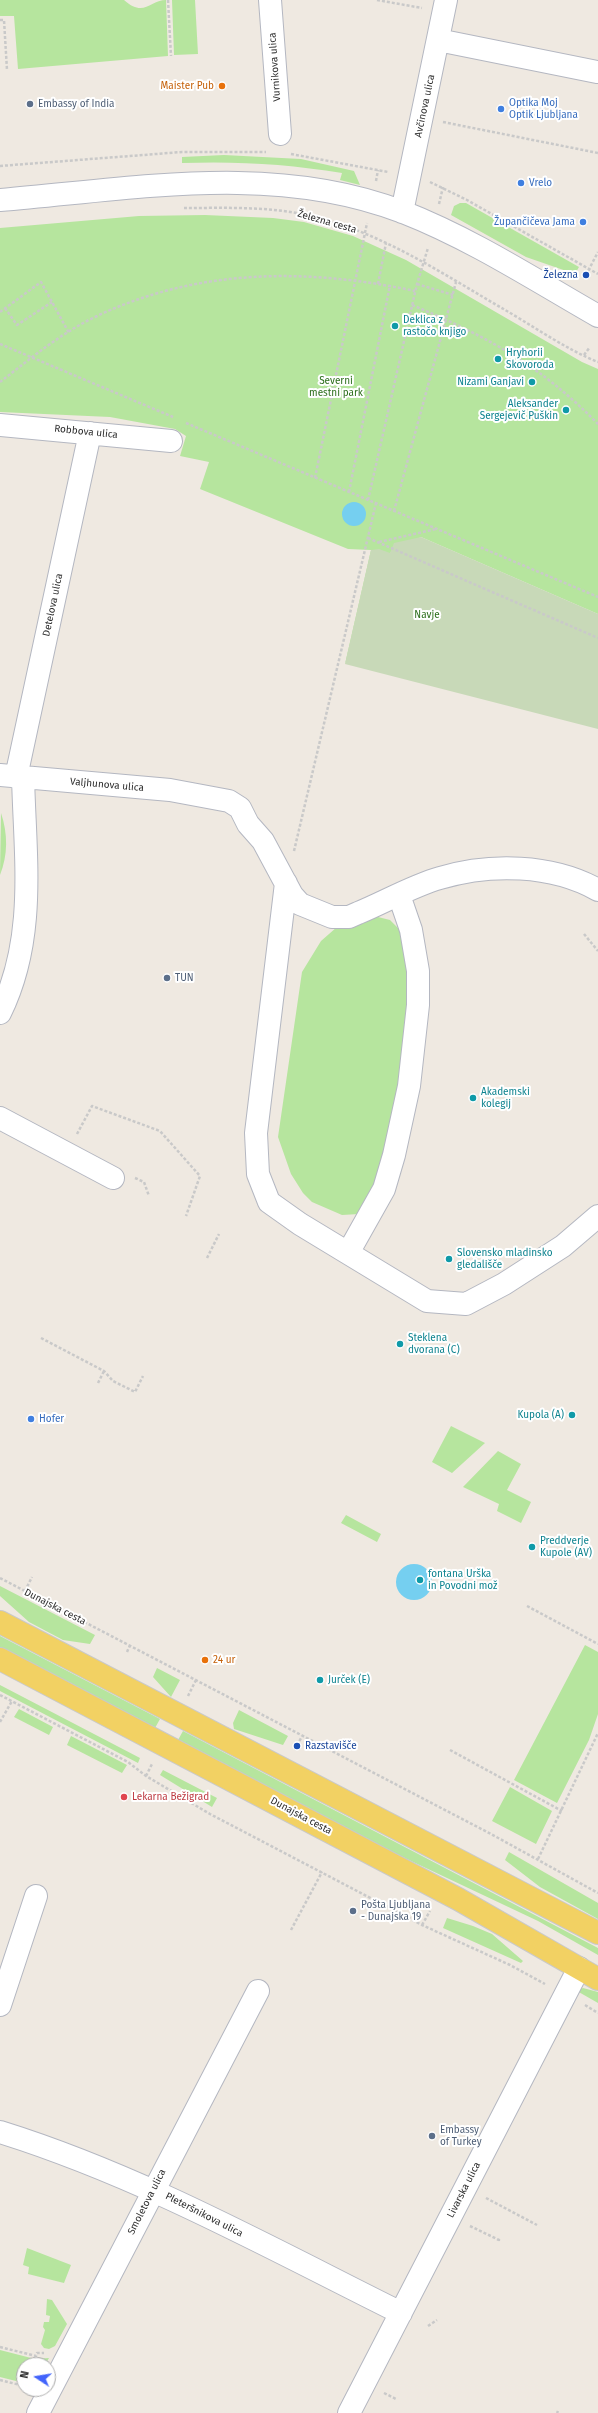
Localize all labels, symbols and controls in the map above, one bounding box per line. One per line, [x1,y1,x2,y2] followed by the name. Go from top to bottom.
[267,32,283,102] street label: Vurnikova ulica
[412,73,438,139] street label: Avčinova ulica
[161,80,214,92] place label: Maister Pub
[217,81,227,91] marker: Maister Pub
[509,97,578,120] place label: Optika Moj Optik Ljubljana
[38,98,115,110] place label: Embassy of India
[25,99,35,109] marker: Embassy of India
[496,104,506,114] marker: Optika Moj Optik Ljubljana
[529,177,552,189] place label: Vrelo
[516,178,526,188] marker: Vrelo
[296,208,358,236] street label: Železna cesta
[494,216,575,228] place label: Župančičeva Jama
[578,217,588,227] marker: Župančičeva Jama
[544,269,578,281] place label: Železna
[581,270,591,280] marker: Železna
[403,314,466,338] place label: Deklica z rastočo knjigo
[390,321,400,331] marker: Deklica z rastočo knjigo
[506,347,554,370] place label: Hryhorii Skovoroda
[493,354,503,364] marker: Hryhorii Skovoroda
[309,375,363,398] park label: Severni mestni park
[457,376,524,388] place label: Nizami Ganjavi
[527,377,537,387] marker: Nizami Ganjavi
[480,398,558,422] place label: Aleksander Sergejevič Puškin
[561,405,571,415] marker: Aleksander Sergejevič Puškin
[54,423,118,441] street label: Robbova ulica
[40,572,66,638] street label: Detelova ulica
[414,609,440,621] park label: Navje
[70,776,144,794] street label: Valjhunova ulica
[175,972,194,984] place label: TUN
[162,973,172,983] marker: TUN
[481,1086,530,1110] place label: Akademski kolegij
[468,1093,478,1103] marker: Akademski kolegij
[457,1247,553,1270] place label: Slovensko mladinsko gledališče
[444,1254,454,1264] marker: Slovensko mladinsko gledališče
[408,1332,460,1356] place label: Steklena dvorana (C)
[395,1339,405,1349] marker: Steklena dvorana (C)
[517,1409,564,1421] place label: Kupola (A)
[567,1410,577,1420] marker: Kupola (A)
[39,1413,64,1425] place label: Hofer
[26,1414,36,1424] marker: Hofer
[540,1535,592,1558] place label: Preddverje Kupole (AV)
[527,1542,537,1552] marker: Preddverje Kupole (AV)
[428,1568,497,1592] place label: fontana Urška in Povodni mož
[415,1575,425,1585] marker: fontana Urška in Povodni mož
[22,1586,88,1628] street label: Dunajska cesta
[213,1654,235,1666] place label: 24 ur
[200,1655,210,1665] marker: 24 ur
[328,1674,370,1686] place label: Jurček (E)
[315,1675,325,1685] marker: Jurček (E)
[305,1740,357,1752] place label: Razstavišče
[292,1741,302,1751] marker: Razstavišče
[132,1791,209,1803] place label: Lekarna Bežigrad
[119,1792,129,1802] marker: Lekarna Bežigrad
[268,1795,334,1837] street label: Dunajska cesta
[361,1899,431,1922] place label: Pošta Ljubljana - Dunajska 19
[348,1906,358,1916] marker: Pošta Ljubljana - Dunajska 19
[440,2124,482,2148] place label: Embassy of Turkey
[427,2131,437,2141] marker: Embassy of Turkey
[445,2160,483,2220] street label: Livarska ulica
[125,2167,169,2237] street label: Smoletova ulica
[163,2190,245,2240] street label: Pleteršnikova ulica
[16,2357,56,2397] north arrow
[18,2370,32,2380] text: N

